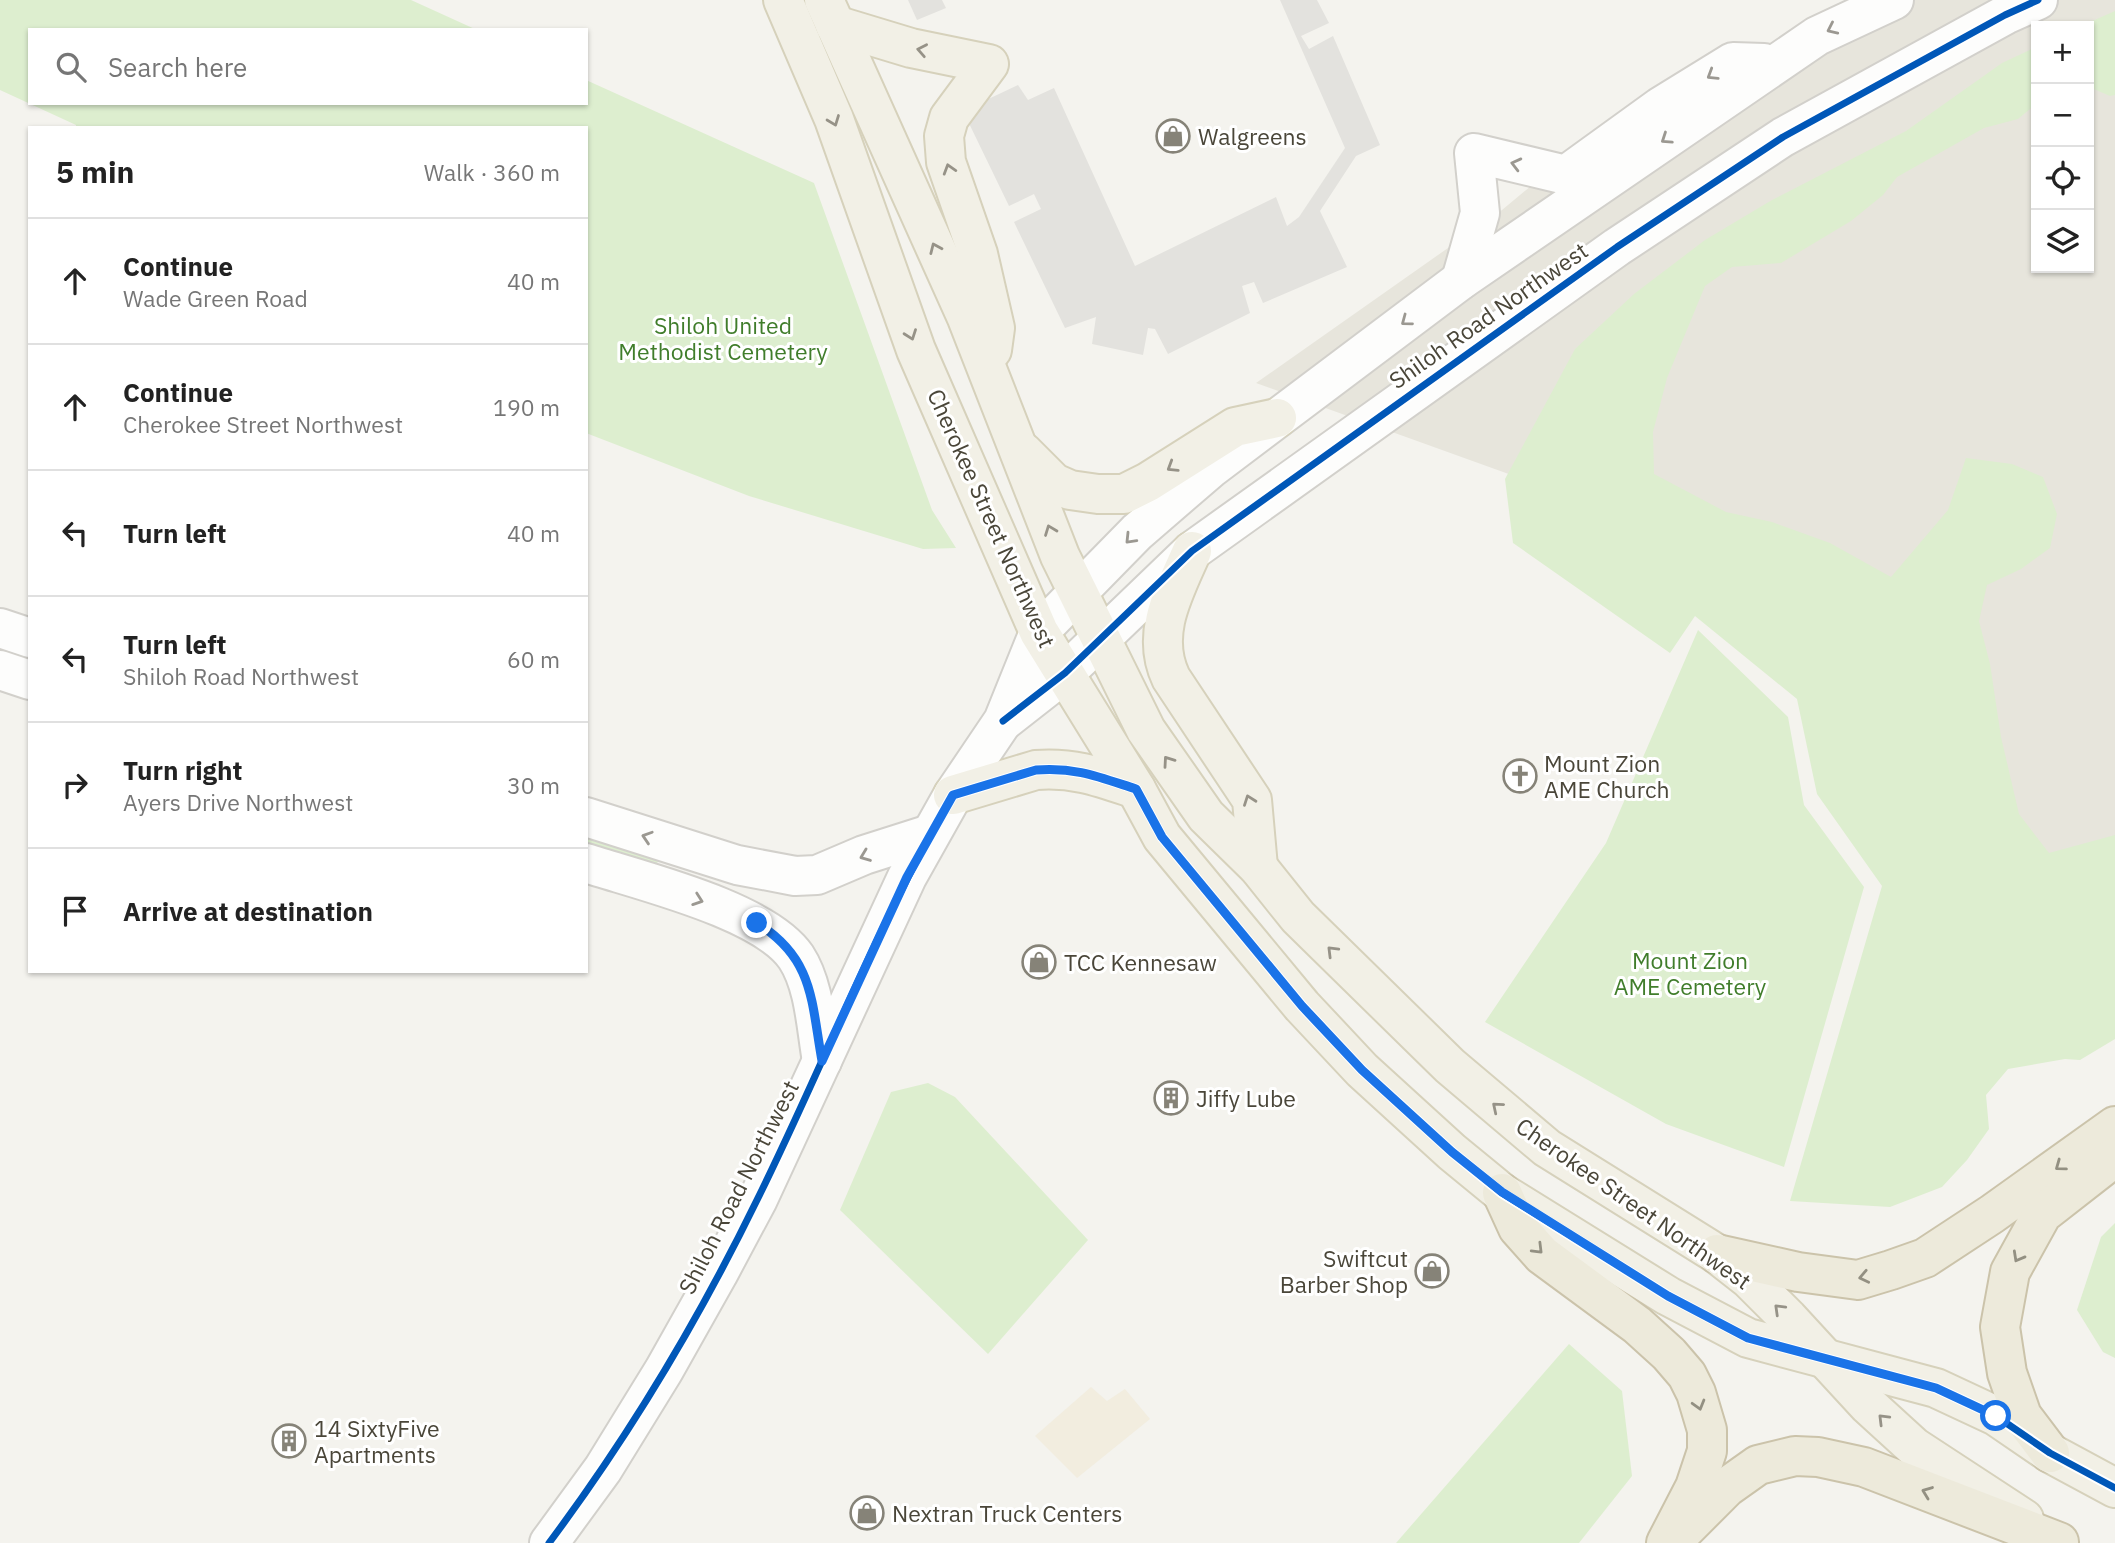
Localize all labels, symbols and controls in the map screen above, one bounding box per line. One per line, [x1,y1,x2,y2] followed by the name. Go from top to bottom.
[1827,20,1840,34] one-way arrow
[2031,21,2094,273] map controls
[2031,21,2094,84] button: +
[28,28,588,105] search box
[916,43,928,58] one-way arrow
[52,48,90,86] icon: search
[108,50,247,84] text: Search here
[1706,67,1719,80] one-way arrow
[2031,84,2094,147] button: −
[826,114,840,126] one-way arrow
[1154,117,1192,155] shop icon: Walgreens
[1198,121,1307,151] place label: Walgreens
[1661,131,1674,143] one-way arrow
[2031,147,2094,210] button: locate
[56,152,134,191] text: 5 min
[424,157,560,187] text: Walk · 360 m
[1510,158,1522,172] one-way arrow
[943,163,957,175] one-way arrow
[2031,210,2094,273] button: layers
[1383,235,1593,395] street label: Shiloh Road Northwest
[929,243,943,255] one-way arrow
[123,249,233,283] text: Continue
[56,262,94,300] icon: ahead
[507,266,560,296] text: 40 m
[123,283,308,313] text: Wade Green Road
[618,310,828,366] park label: Shiloh United Methodist Cemetery
[1401,312,1414,325] one-way arrow
[903,328,917,340] one-way arrow
[123,375,233,409] text: Continue
[921,384,1063,652] street label: Cherokee Street Northwest
[56,388,94,426] icon: ahead
[493,392,560,422] text: 190 m
[123,409,403,439] text: Cherokee Street Northwest
[1167,458,1180,471] one-way arrow
[56,514,94,552] icon: left
[123,516,226,550] text: Turn left
[507,518,560,548] text: 40 m
[1045,525,1059,537] one-way arrow
[1126,531,1139,544] one-way arrow
[123,627,226,661] text: Turn left
[56,640,94,678] icon: left
[507,644,560,674] text: 60 m
[123,661,359,691] text: Shiloh Road Northwest
[1544,748,1670,804] place label: Mount Zion AME Church
[123,753,242,787] text: Turn right
[1164,756,1176,769] one-way arrow
[1501,757,1539,795] church icon: Mount Zion AME Church
[56,766,94,804] icon: right
[507,770,560,800] text: 30 m
[123,787,353,817] text: Ayers Drive Northwest
[1243,794,1257,807] one-way arrow
[641,830,653,845] one-way arrow
[860,847,872,861] one-way arrow
[56,892,94,930] icon: arrive
[691,892,703,906] one-way arrow
[123,894,373,928] text: Arrive at destination
[741,907,772,938] route end
[1020,943,1058,981] shop icon: TCC Kennesaw
[1614,945,1767,1001] park label: Mount Zion AME Cemetery
[1327,946,1340,959] one-way arrow
[1064,947,1217,977] place label: TCC Kennesaw
[671,1075,805,1299] street label: Shiloh Road Northwest
[1152,1079,1190,1117] building icon: Jiffy Lube
[1196,1083,1296,1113] place label: Jiffy Lube
[1492,1103,1505,1115] one-way arrow
[1511,1110,1757,1296] street label: Cherokee Street Northwest
[2055,1157,2068,1170] one-way arrow
[1530,1241,1543,1254] one-way arrow
[1280,1243,1408,1299] place label: Swiftcut Barber Shop
[2013,1250,2026,1262] one-way arrow
[1413,1252,1451,1290] shop icon: Swiftcut Barber Shop
[1858,1269,1870,1284] one-way arrow
[1775,1304,1788,1317] one-way arrow
[1691,1398,1706,1410] one-way arrow
[1980,1400,2011,1431] route start
[314,1413,440,1469] place label: 14 SixtyFive Apartments
[1878,1415,1891,1428] one-way arrow
[270,1422,308,1460] building icon: 14 SixtyFive Apartments
[1921,1486,1933,1500] one-way arrow
[848,1494,886,1532] shop icon: Nextran Truck Centers
[892,1498,1122,1528] place label: Nextran Truck Centers

